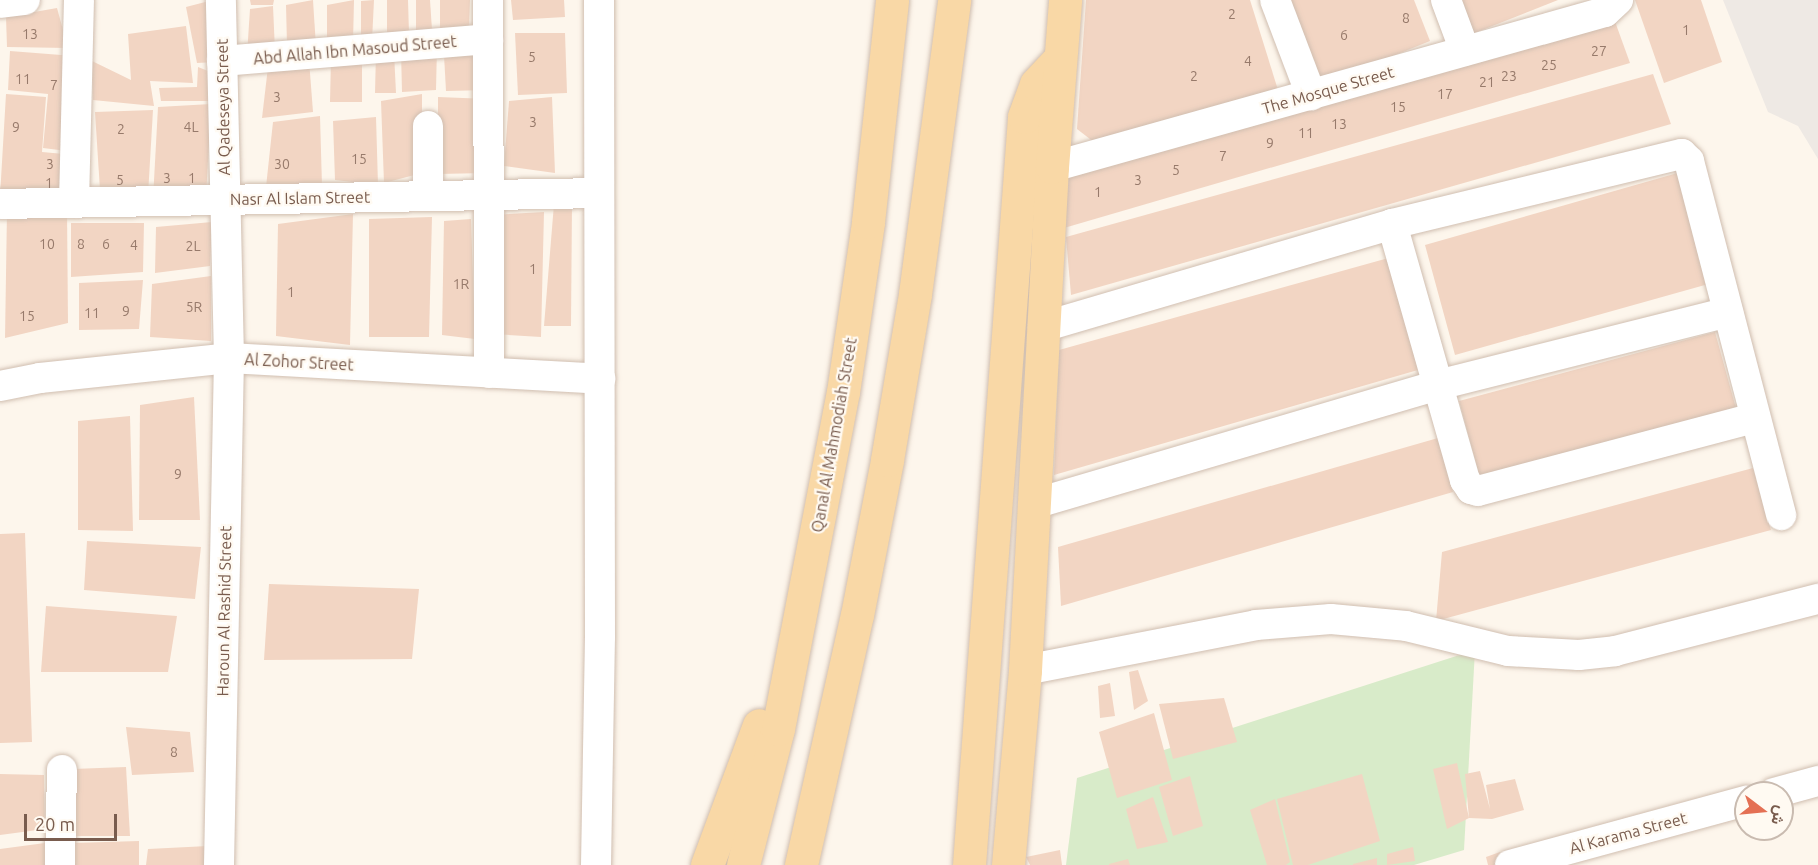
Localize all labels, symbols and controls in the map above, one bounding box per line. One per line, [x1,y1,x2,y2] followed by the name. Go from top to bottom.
[1228,6,1236,22] house number: 2
[1402,10,1410,26] house number: 8
[1682,22,1690,38] house number: 1
[22,26,38,42] house number: 13
[1340,27,1348,43] house number: 6
[252,32,458,68] street label: Abd Allah Ibn Masoud Street
[212,38,234,176] street label: Al Qadeseya Street
[1591,43,1607,59] house number: 27
[528,49,536,65] house number: 5
[1244,53,1252,69] house number: 4
[1541,57,1557,73] house number: 25
[1260,62,1396,118] street label: The Mosque Street
[1190,68,1198,84] house number: 2
[1501,68,1517,84] house number: 23
[15,71,31,87] house number: 11
[1479,74,1495,90] house number: 21
[50,77,58,93] house number: 7
[1437,86,1453,102] house number: 17
[273,89,281,105] house number: 3
[1390,99,1406,115] house number: 15
[529,114,537,130] house number: 3
[1331,116,1347,132] house number: 13
[12,119,20,135] house number: 9
[183,119,199,135] house number: 4L
[117,121,125,137] house number: 2
[1298,125,1314,141] house number: 11
[1266,135,1274,151] house number: 9
[1219,148,1227,164] house number: 7
[351,151,367,167] house number: 15
[46,156,54,172] house number: 3
[274,156,290,172] house number: 30
[1172,162,1180,178] house number: 5
[163,170,171,186] house number: 3
[188,170,196,186] house number: 1
[116,172,124,188] house number: 5
[1134,172,1142,188] house number: 3
[45,175,53,191] house number: 1
[1094,184,1102,200] house number: 1
[230,187,370,209] street label: Nasr Al Islam Street
[39,236,55,252] house number: 10
[77,236,85,252] house number: 8
[102,236,110,252] house number: 6
[130,237,138,253] house number: 4
[185,238,201,254] house number: 2L
[529,261,537,277] house number: 1
[453,276,469,292] house number: 1R
[287,284,295,300] house number: 1
[186,299,202,315] house number: 5R
[122,303,130,319] house number: 9
[84,305,100,321] house number: 11
[19,308,35,324] house number: 15
[807,336,861,534] street label: Qanal Al Mahmodiah Street
[244,350,354,374] street label: Al Zohor Street
[174,466,182,482] house number: 9
[213,525,235,697] street label: Haroun Al Rashid Street
[170,744,178,760] house number: 8
[1734,781,1794,841] north arrow
[27,802,120,840] scale bar
[1768,804,1791,827] text: ش
[1567,808,1689,858] street label: Al Karama Street
[35,814,75,834] text: 20 m

